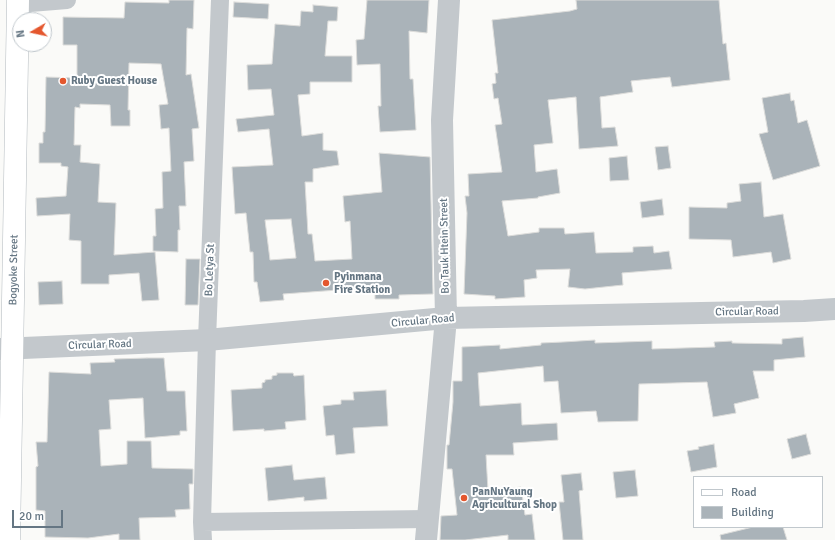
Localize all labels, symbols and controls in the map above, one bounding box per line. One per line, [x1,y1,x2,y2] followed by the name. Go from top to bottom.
[12,12,52,52] north arrow
[14,29,28,39] text: N
[71,74,157,88] place label: Ruby Guest House
[58,76,68,86] marker: Ruby Guest House
[438,198,452,294] street label: Bo Tauk Htein Street
[7,234,21,306] street label: Bogyoke Street
[202,243,218,297] street label: Bo Letya St
[334,270,390,296] place label: Pyinmana Fire Station
[321,278,331,288] marker: Pyinmana Fire Station
[715,305,779,319] street label: Circular Road
[391,312,455,330] street label: Circular Road
[68,337,132,353] street label: Circular Road
[693,476,823,528] legend
[472,485,557,511] place label: PanNuYaung Agricultural Shop
[731,485,757,500] text: Road
[459,493,469,503] marker: PanNuYaung Agricultural Shop
[14,502,65,528] scale bar
[731,505,774,520] text: Building
[19,509,44,524] text: 20 m

